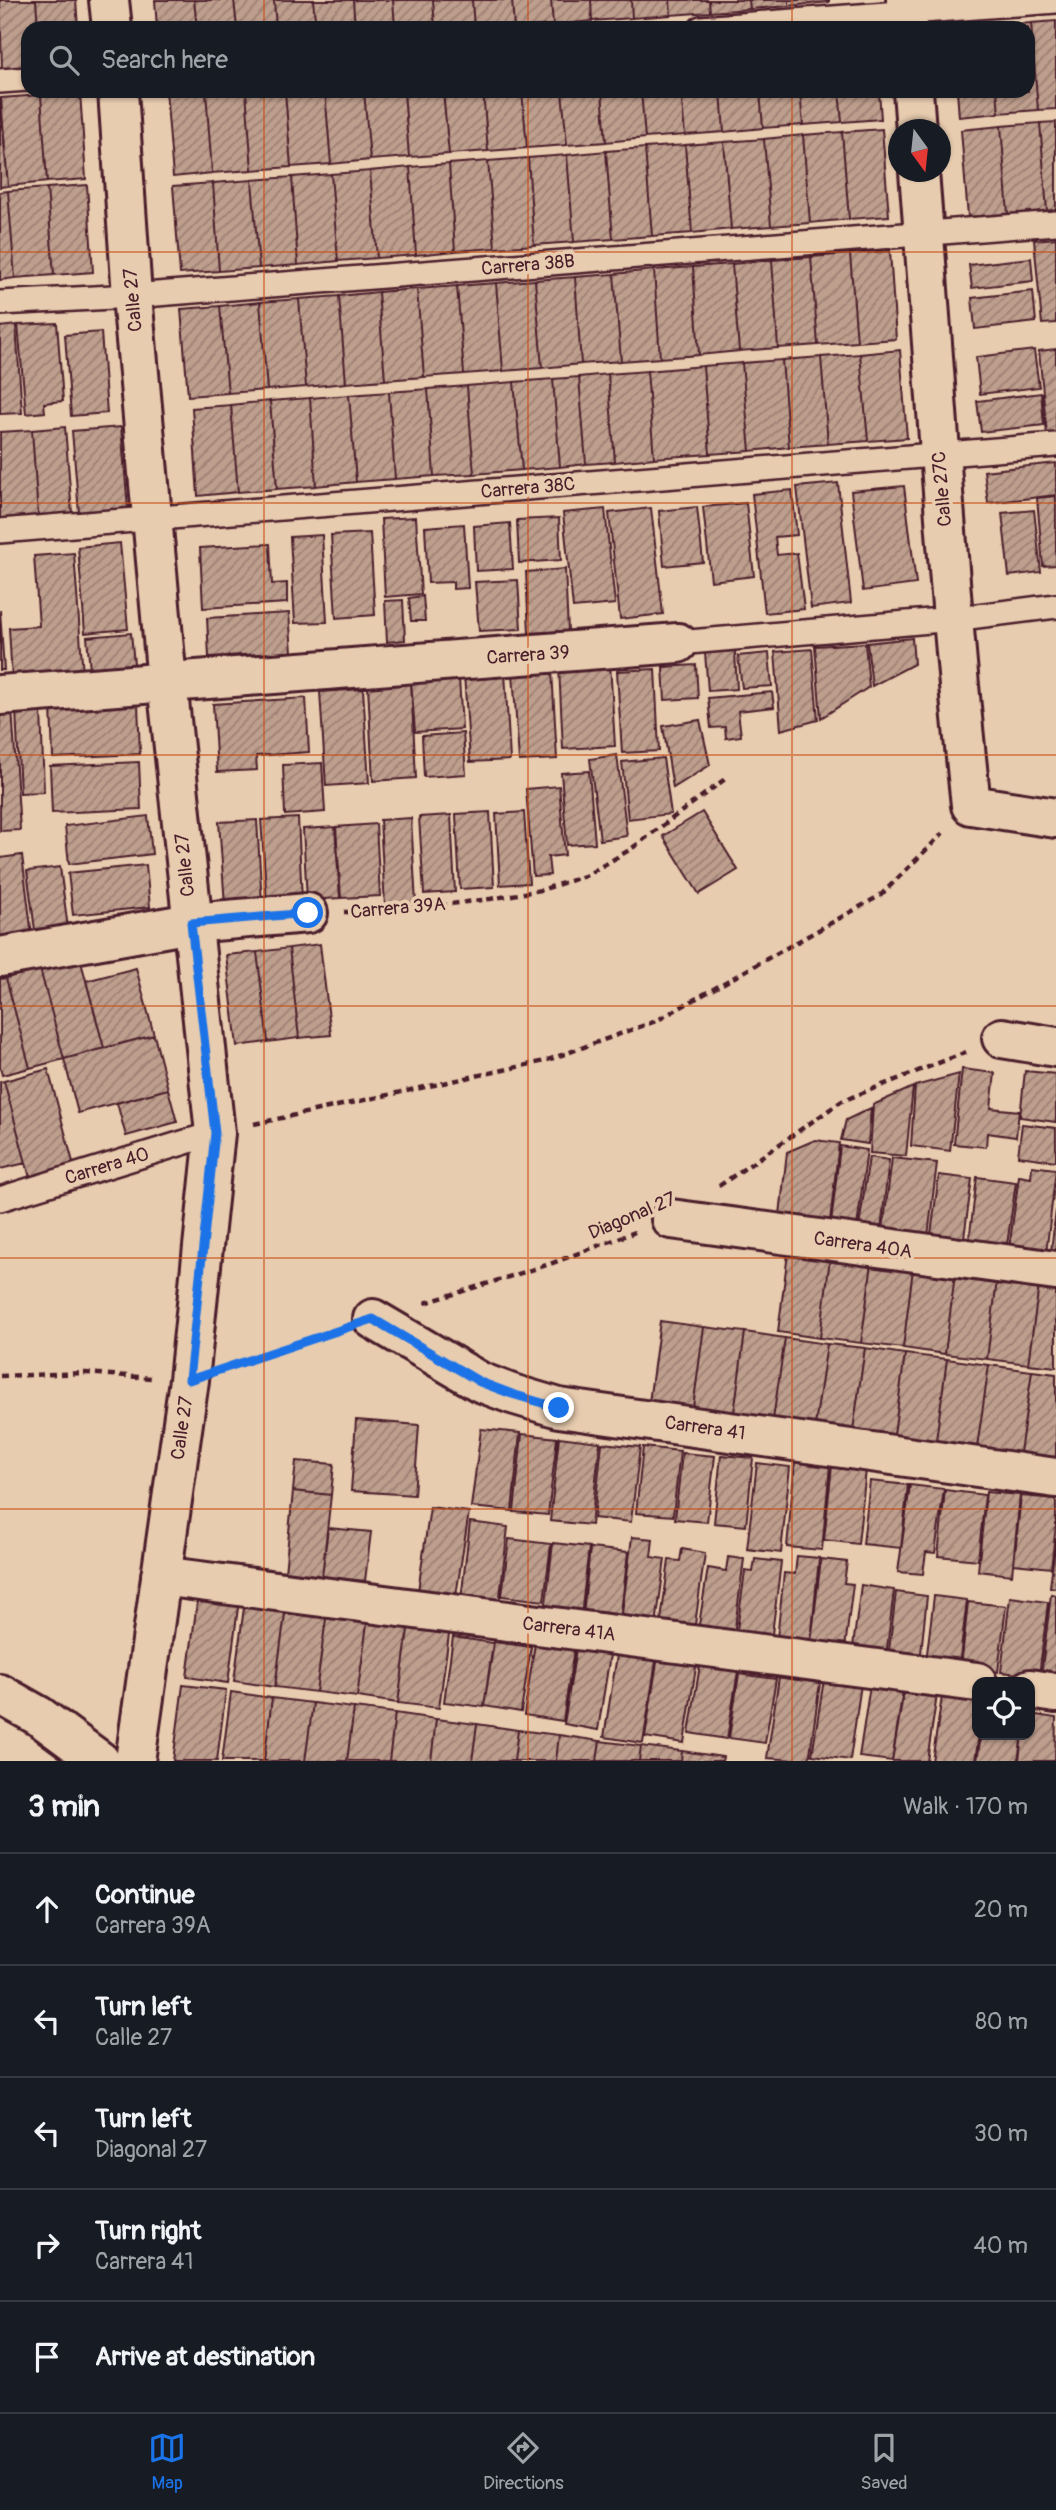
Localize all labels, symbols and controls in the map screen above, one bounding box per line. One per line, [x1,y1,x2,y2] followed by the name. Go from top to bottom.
[21,21,1035,98] search box
[45,41,83,79] icon: search
[101,44,228,76] text: Search here
[888,119,951,182] north arrow
[480,249,576,281] street label: Carrera 38B
[118,267,148,333] street label: Calle 27
[927,450,957,528] street label: Calle 27C
[480,472,576,504] street label: Carrera 38C
[486,640,570,670] street label: Carrera 39
[170,832,200,898] street label: Calle 27
[349,892,447,924] street label: Carrera 39A
[292,897,323,928] route start
[62,1142,152,1190] street label: Carrera 40
[585,1187,679,1245] street label: Diagonal 27
[812,1226,914,1264] street label: Carrera 40A
[543,1392,574,1423] route end
[166,1395,198,1461] street label: Calle 27
[663,1410,747,1446] street label: Carrera 41
[521,1611,617,1647] street label: Carrera 41A
[972,1677,1035,1740] map controls
[972,1677,1035,1740] button: locate
[28,1788,100,1825] text: 3 min
[903,1792,1028,1821] text: Walk · 170 m
[95,1879,195,1911] text: Continue
[28,1890,66,1928] icon: ahead
[974,1895,1028,1924] text: 20 m
[95,1911,211,1940] text: Carrera 39A
[95,1991,191,2023] text: Turn left
[28,2002,66,2040] icon: left
[975,2007,1028,2036] text: 80 m
[95,2023,172,2052] text: Calle 27
[95,2103,191,2135] text: Turn left
[28,2114,66,2152] icon: left
[974,2119,1028,2148] text: 30 m
[95,2135,207,2164] text: Diagonal 27
[95,2215,201,2247] text: Turn right
[28,2226,66,2264] icon: right
[974,2231,1028,2260] text: 40 m
[95,2247,193,2276] text: Carrera 41
[28,2338,66,2376] icon: arrive
[95,2341,315,2373] text: Arrive at destination
[148,2429,186,2495] tab: Map
[483,2429,564,2495] tab: Directions
[860,2429,908,2495] tab: Saved

